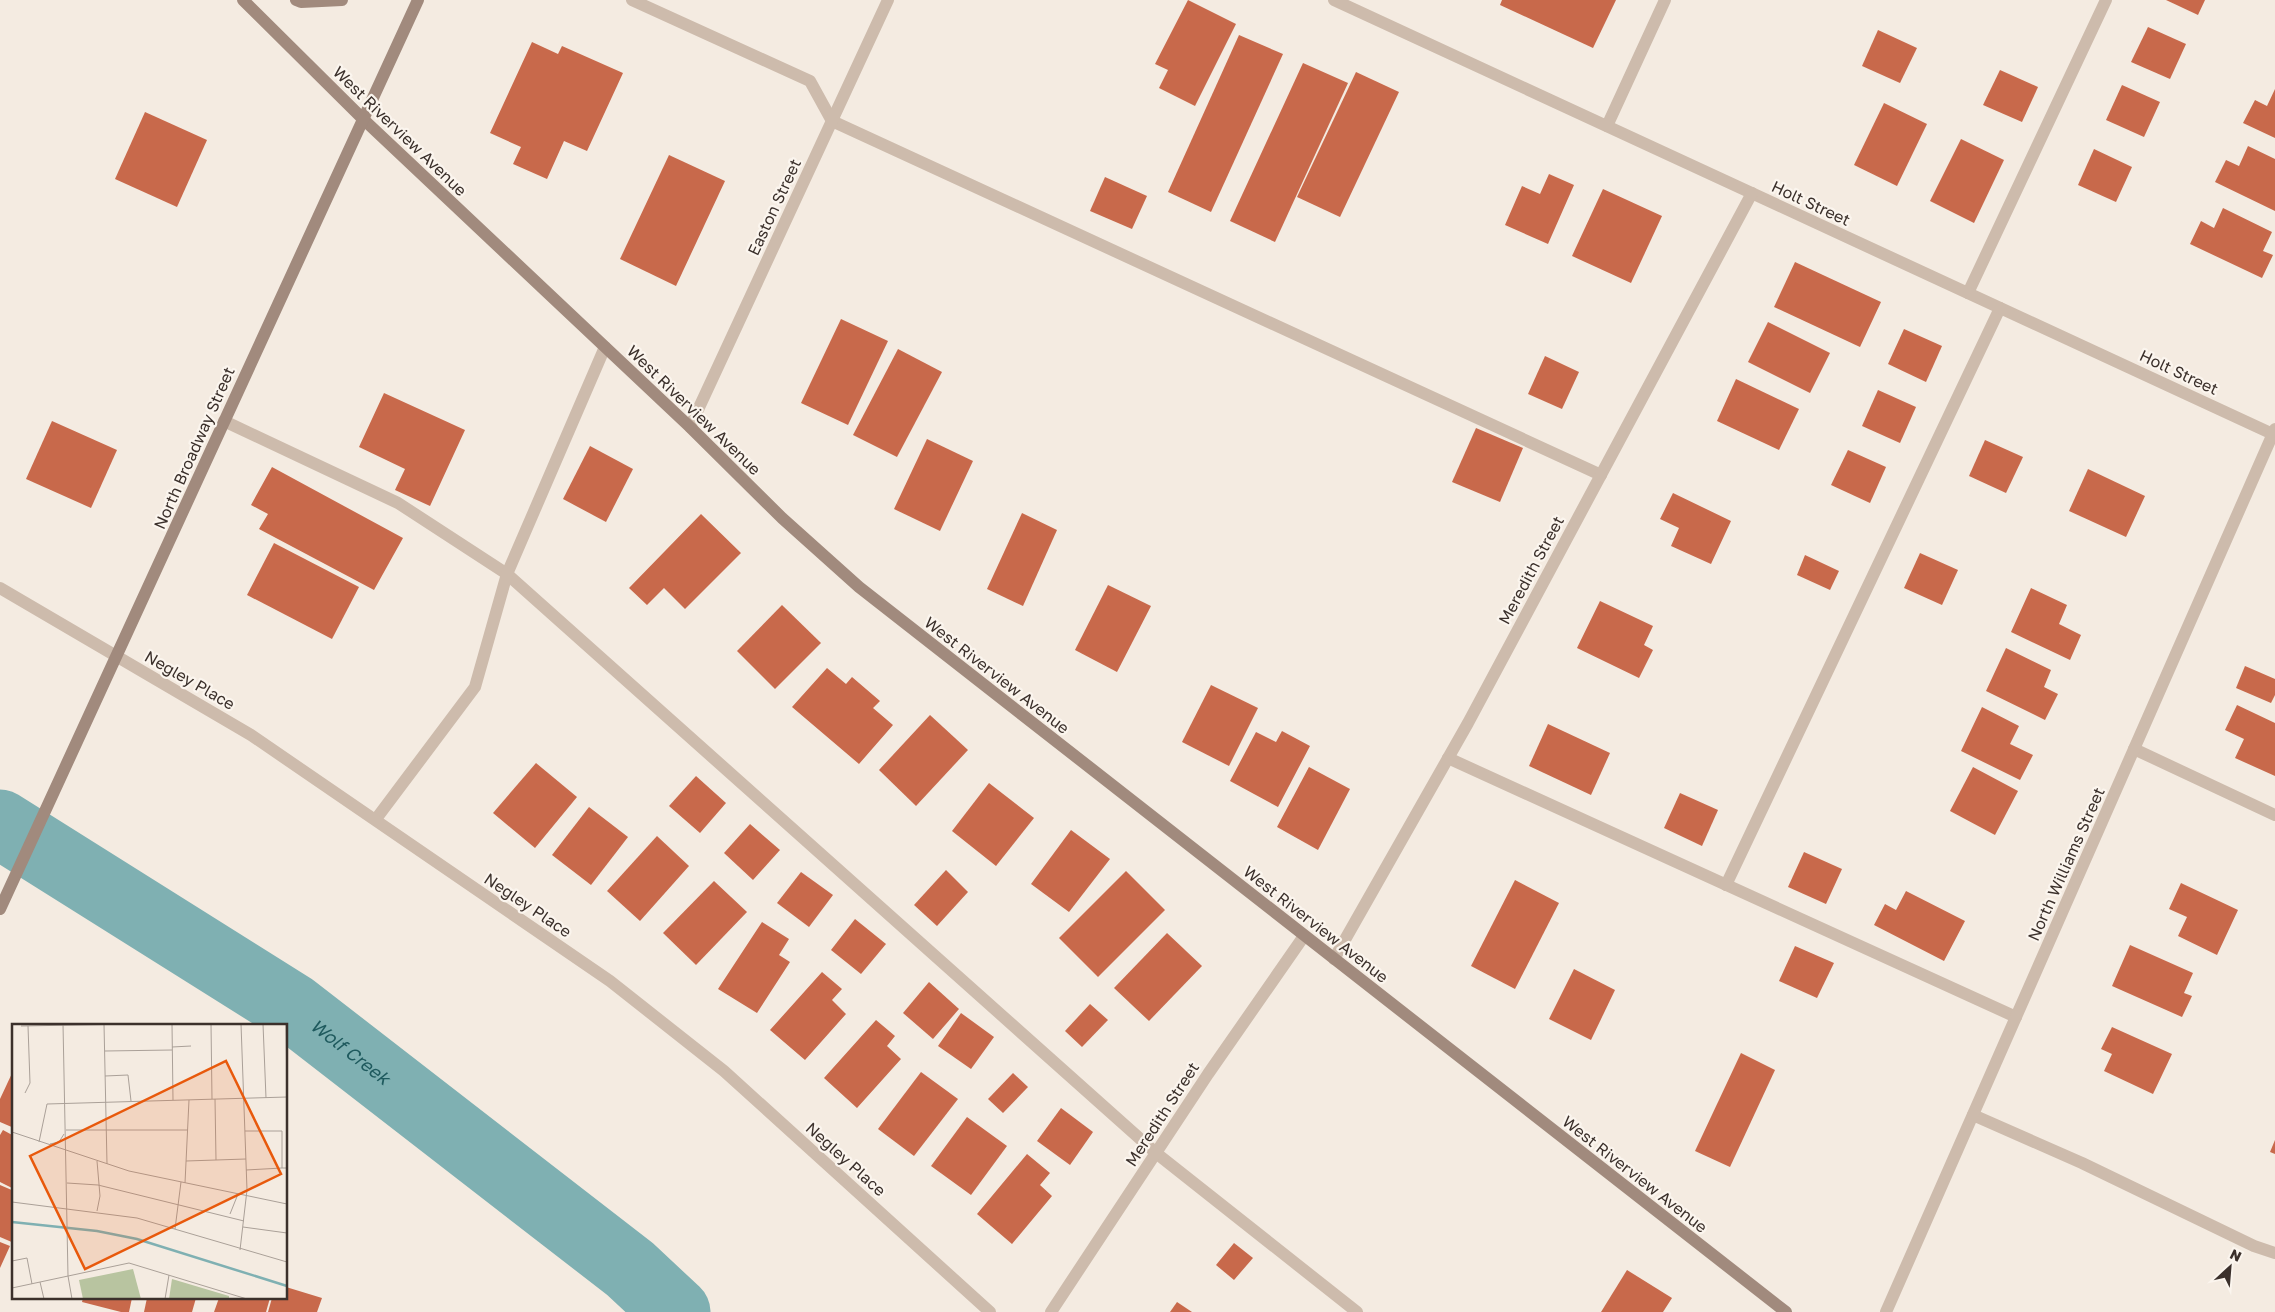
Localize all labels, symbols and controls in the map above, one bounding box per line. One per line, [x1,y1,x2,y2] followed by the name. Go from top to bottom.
[329,62,471,200] street label: West Riverview Avenue
[743,155,805,259] street label: Easton Street
[1769,176,1853,230] street label: Holt Street
[623,341,765,479] street label: West Riverview Avenue
[2137,345,2221,399] street label: Holt Street
[149,364,239,532] street label: North Broadway Street
[1494,512,1568,628] street label: Meredith Street
[921,612,1073,738] street label: West Riverview Avenue
[141,646,239,714] street label: Negley Place
[2023,784,2109,944] street label: North Williams Street
[1240,861,1392,987] street label: West Riverview Avenue
[481,869,575,941] street label: Negley Place
[307,1014,396,1090] water label: Wolf Creek
[12,1024,288,1300] inset map
[1121,1058,1203,1170] street label: Meredith Street
[1559,1111,1711,1237] street label: West Riverview Avenue
[802,1118,890,1200] street label: Negley Place
[2205,1242,2255,1292] north arrow
[2227,1245,2244,1265] text: N

